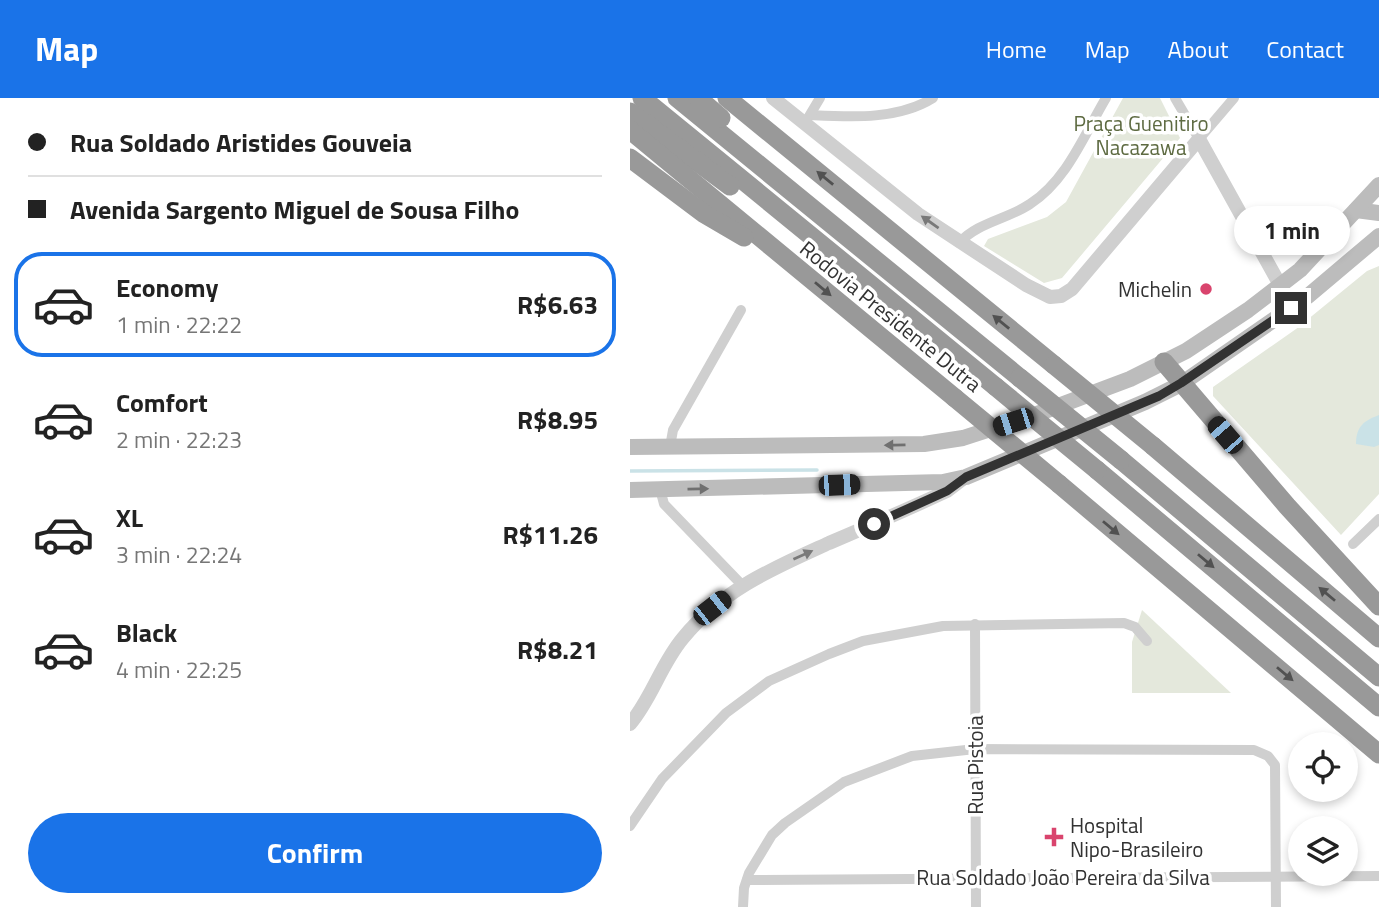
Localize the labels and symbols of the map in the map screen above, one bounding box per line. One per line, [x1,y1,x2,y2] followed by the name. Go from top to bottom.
[1073,107,1209,163] park label: Praça Guenitiro Nacazawa
[816,171,833,186] one-way arrow
[1233,206,1349,256] callout: 1 min
[921,215,939,229] one-way arrow
[793,233,989,400] street label: Rodovia Presidente Dutra
[1118,273,1192,305] place label: Michelin
[814,281,831,296] one-way arrow
[1198,281,1214,297] marker: Michelin
[1275,292,1307,324] route end
[992,315,1009,330] one-way arrow
[990,406,1037,438] car
[1204,412,1247,458] car
[884,439,906,451] one-way arrow
[818,474,861,496] car
[687,483,709,495] one-way arrow
[858,508,890,540] route start
[1102,520,1120,535] one-way arrow
[793,549,813,561] one-way arrow
[1198,553,1215,568] one-way arrow
[1318,586,1336,602] one-way arrow
[689,587,736,629] car
[1277,666,1294,681] one-way arrow
[959,715,991,815] street label: Rua Pistoia
[1070,809,1203,865] place label: Hospital Nipo-Brasileiro
[1044,827,1064,847] marker: Hospital Nipo-Brasileiro
[916,861,1210,893] street label: Rua Soldado João Pereira da Silva

